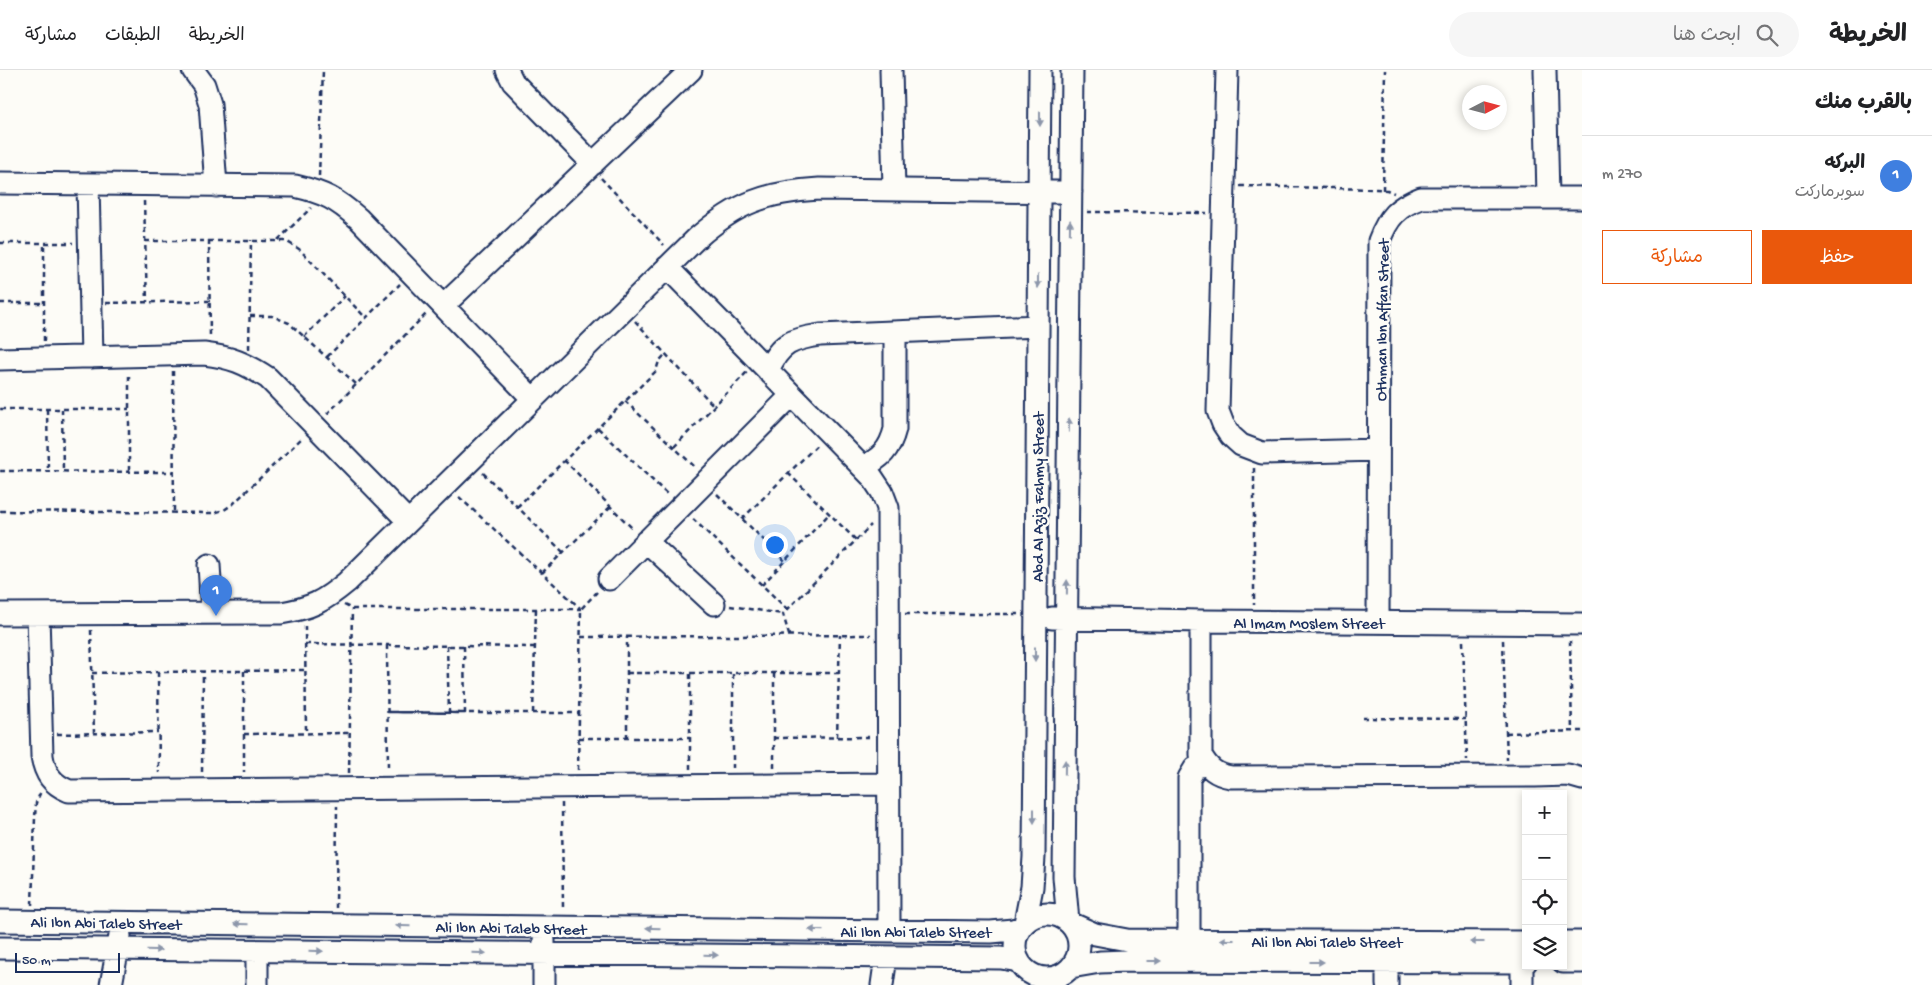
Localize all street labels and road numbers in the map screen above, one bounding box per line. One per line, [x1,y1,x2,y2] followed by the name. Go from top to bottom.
[1374,237,1395,401] street label: Othman Ibn Affan Street
[1031,411,1050,582] street label: Abd Al Aziz Fahmy Street
[1234,616,1386,635] street label: Al Imam Moslem Street
[30,915,183,936] street label: Ali Ibn Abi Taleb Street
[435,920,588,941] street label: Ali Ibn Abi Taleb Street
[841,925,993,944] street label: Ali Ibn Abi Taleb Street
[1252,935,1404,954] street label: Ali Ibn Abi Taleb Street

